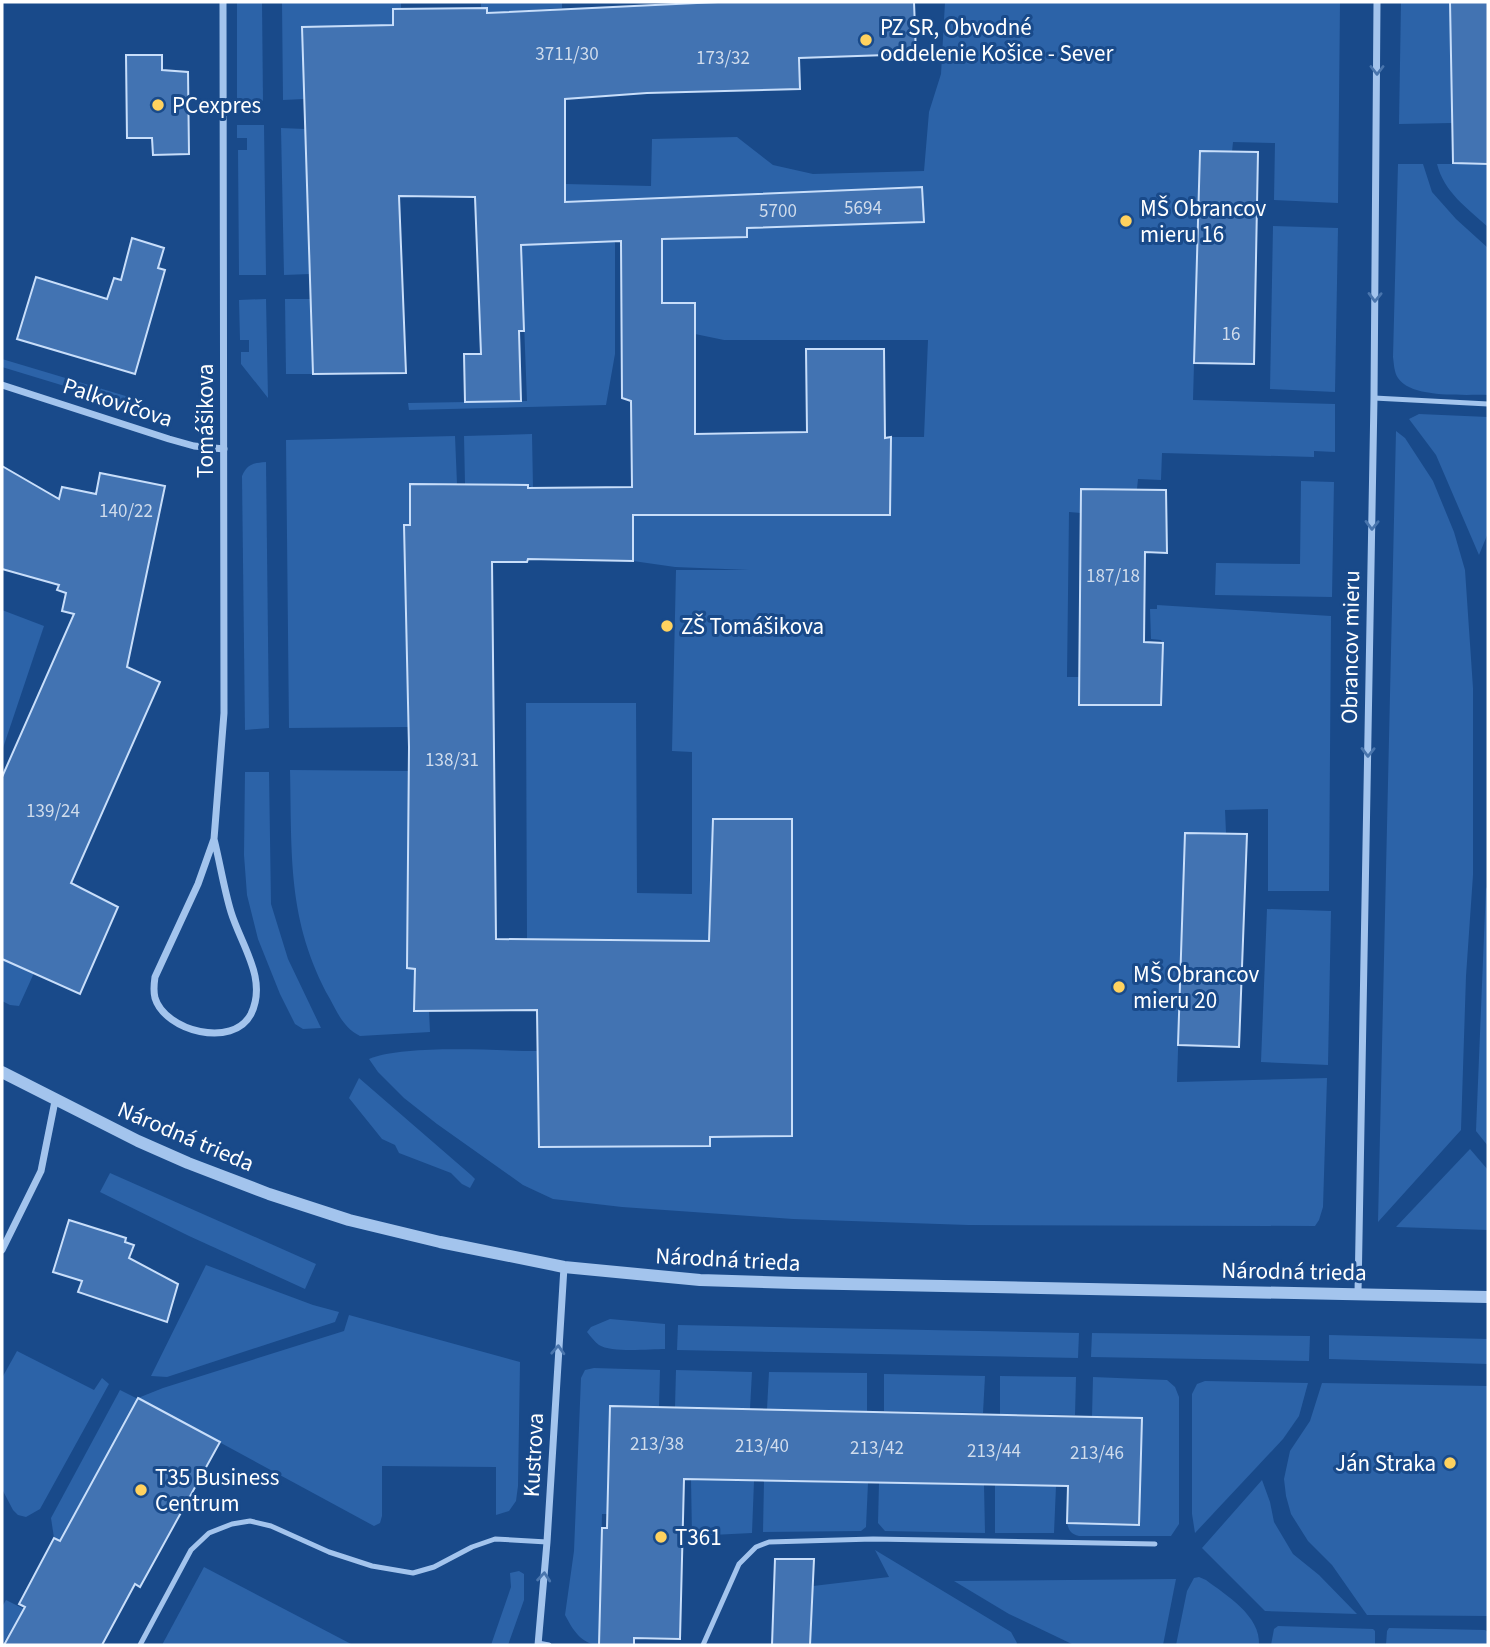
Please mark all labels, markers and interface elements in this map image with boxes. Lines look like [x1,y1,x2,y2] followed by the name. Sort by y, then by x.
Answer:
[880,11,1114,70] place label: PZ SR, Obvodné oddelenie Košice - Sever
[858,32,874,48] marker: PZ SR, Obvodné oddelenie Košice - Sever
[535,41,599,68] house number: 3711/30
[696,45,750,72] house number: 173/32
[1369,65,1385,76] one-way arrow
[172,89,261,122] place label: PCexpres
[150,97,166,113] marker: PCexpres
[1140,192,1267,251] place label: MŠ Obrancov mieru 16
[844,195,882,222] house number: 5694
[759,198,797,225] house number: 5700
[1118,213,1134,229] marker: MŠ Obrancov mieru 16
[1367,293,1383,303] one-way arrow
[1222,321,1240,348] house number: 16
[189,364,222,478] street label: Tomášikova
[59,369,177,436] street label: Palkovičova
[99,498,153,525] house number: 140/22
[1364,520,1379,531] one-way arrow
[1086,563,1140,590] house number: 187/18
[1333,570,1368,724] street label: Obrancov mieru
[681,610,824,643] place label: ZŠ Tomášikova
[659,618,675,634] marker: ZŠ Tomášikova
[425,747,479,774] house number: 138/31
[1360,747,1375,758] one-way arrow
[26,798,80,825] house number: 139/24
[1133,958,1260,1017] place label: MŠ Obrancov mieru 20
[1111,979,1127,995] marker: MŠ Obrancov mieru 20
[112,1093,259,1180] street label: Národná trieda
[655,1239,801,1280] street label: Národná trieda
[1221,1254,1367,1289] street label: Národná trieda
[550,1345,565,1356] one-way arrow
[515,1412,552,1498] street label: Kustrova
[630,1431,684,1458] house number: 213/38
[735,1433,789,1460] house number: 213/40
[850,1435,904,1462] house number: 213/42
[967,1438,1021,1465] house number: 213/44
[1070,1440,1124,1467] house number: 213/46
[1335,1447,1436,1480] place label: Ján Straka
[1442,1455,1458,1471] marker: Ján Straka
[155,1461,279,1520] place label: T35 Business Centrum
[133,1482,149,1498] marker: T35 Business Centrum
[675,1521,722,1554] place label: T361
[653,1529,669,1545] marker: T361
[536,1572,551,1583] one-way arrow

